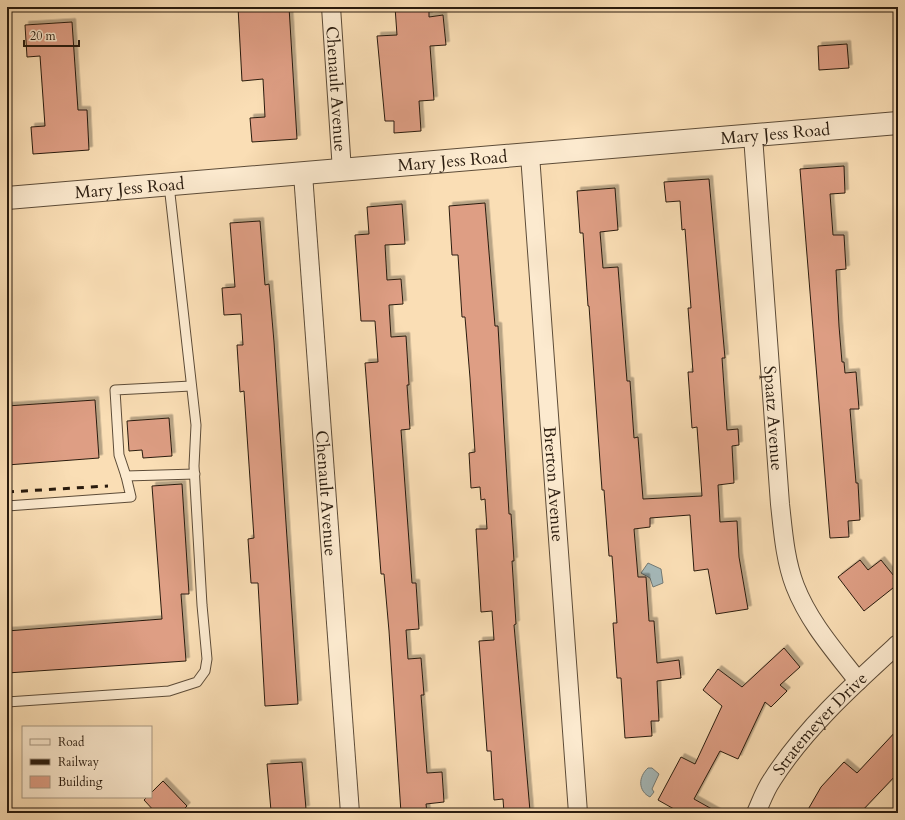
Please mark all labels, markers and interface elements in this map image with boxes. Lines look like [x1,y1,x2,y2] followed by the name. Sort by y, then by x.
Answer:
[24,22,79,48] scale bar
[321,25,352,152] street label: Chenault Avenue
[30,28,57,44] text: 20 m
[720,117,831,149] street label: Mary Jess Road
[397,144,508,177] street label: Mary Jess Road
[74,172,185,204] street label: Mary Jess Road
[758,365,789,471] street label: Spaatz Avenue
[538,426,570,543] street label: Brerton Avenue
[310,429,343,557] street label: Chenault Avenue
[767,667,872,779] street label: Stratemeyer Drive
[22,726,152,798] legend
[58,734,85,750] text: Road
[58,754,100,770] text: Railway
[58,774,103,790] text: Building

